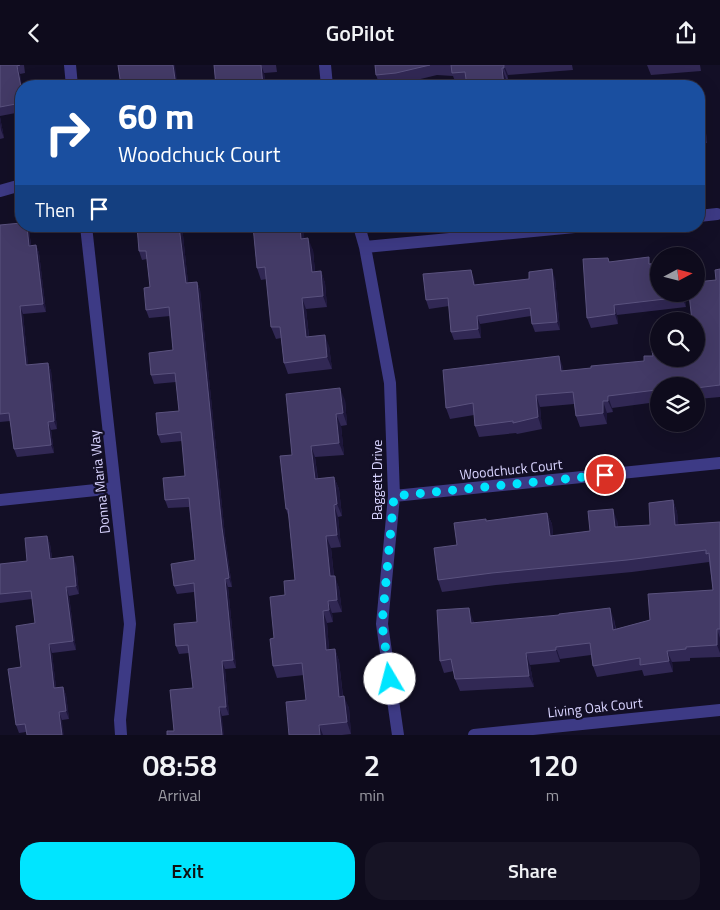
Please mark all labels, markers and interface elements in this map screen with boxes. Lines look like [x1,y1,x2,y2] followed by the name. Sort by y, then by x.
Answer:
[326,16,394,50] text: GoPilot
[20,19,48,47] icon: back
[672,19,700,47] icon: share
[118,89,194,143] text: 60 m
[35,100,100,165] icon: right
[118,137,280,171] text: Woodchuck Court
[35,195,75,224] text: Then
[85,195,113,223] icon: arrive
[650,247,705,303] north arrow
[650,247,705,432] map controls
[650,312,705,367] button: search
[650,377,705,432] button: layers
[83,429,115,535] street label: Donna Maria Way
[366,440,387,520] street label: Baggett Drive
[459,453,564,485] street label: Woodchuck Court
[584,454,626,496] pin
[591,461,619,489] icon: arrive
[363,652,415,704] position arrow
[546,692,644,722] street label: Living Oak Court
[142,742,217,788] text: 08:58
[364,742,380,788] text: 2
[527,742,578,788] text: 120
[158,783,201,807] text: Arrival
[359,783,385,807] text: min
[546,783,559,807] text: m
[20,842,355,900] button: Exit
[365,842,700,900] button: Share

